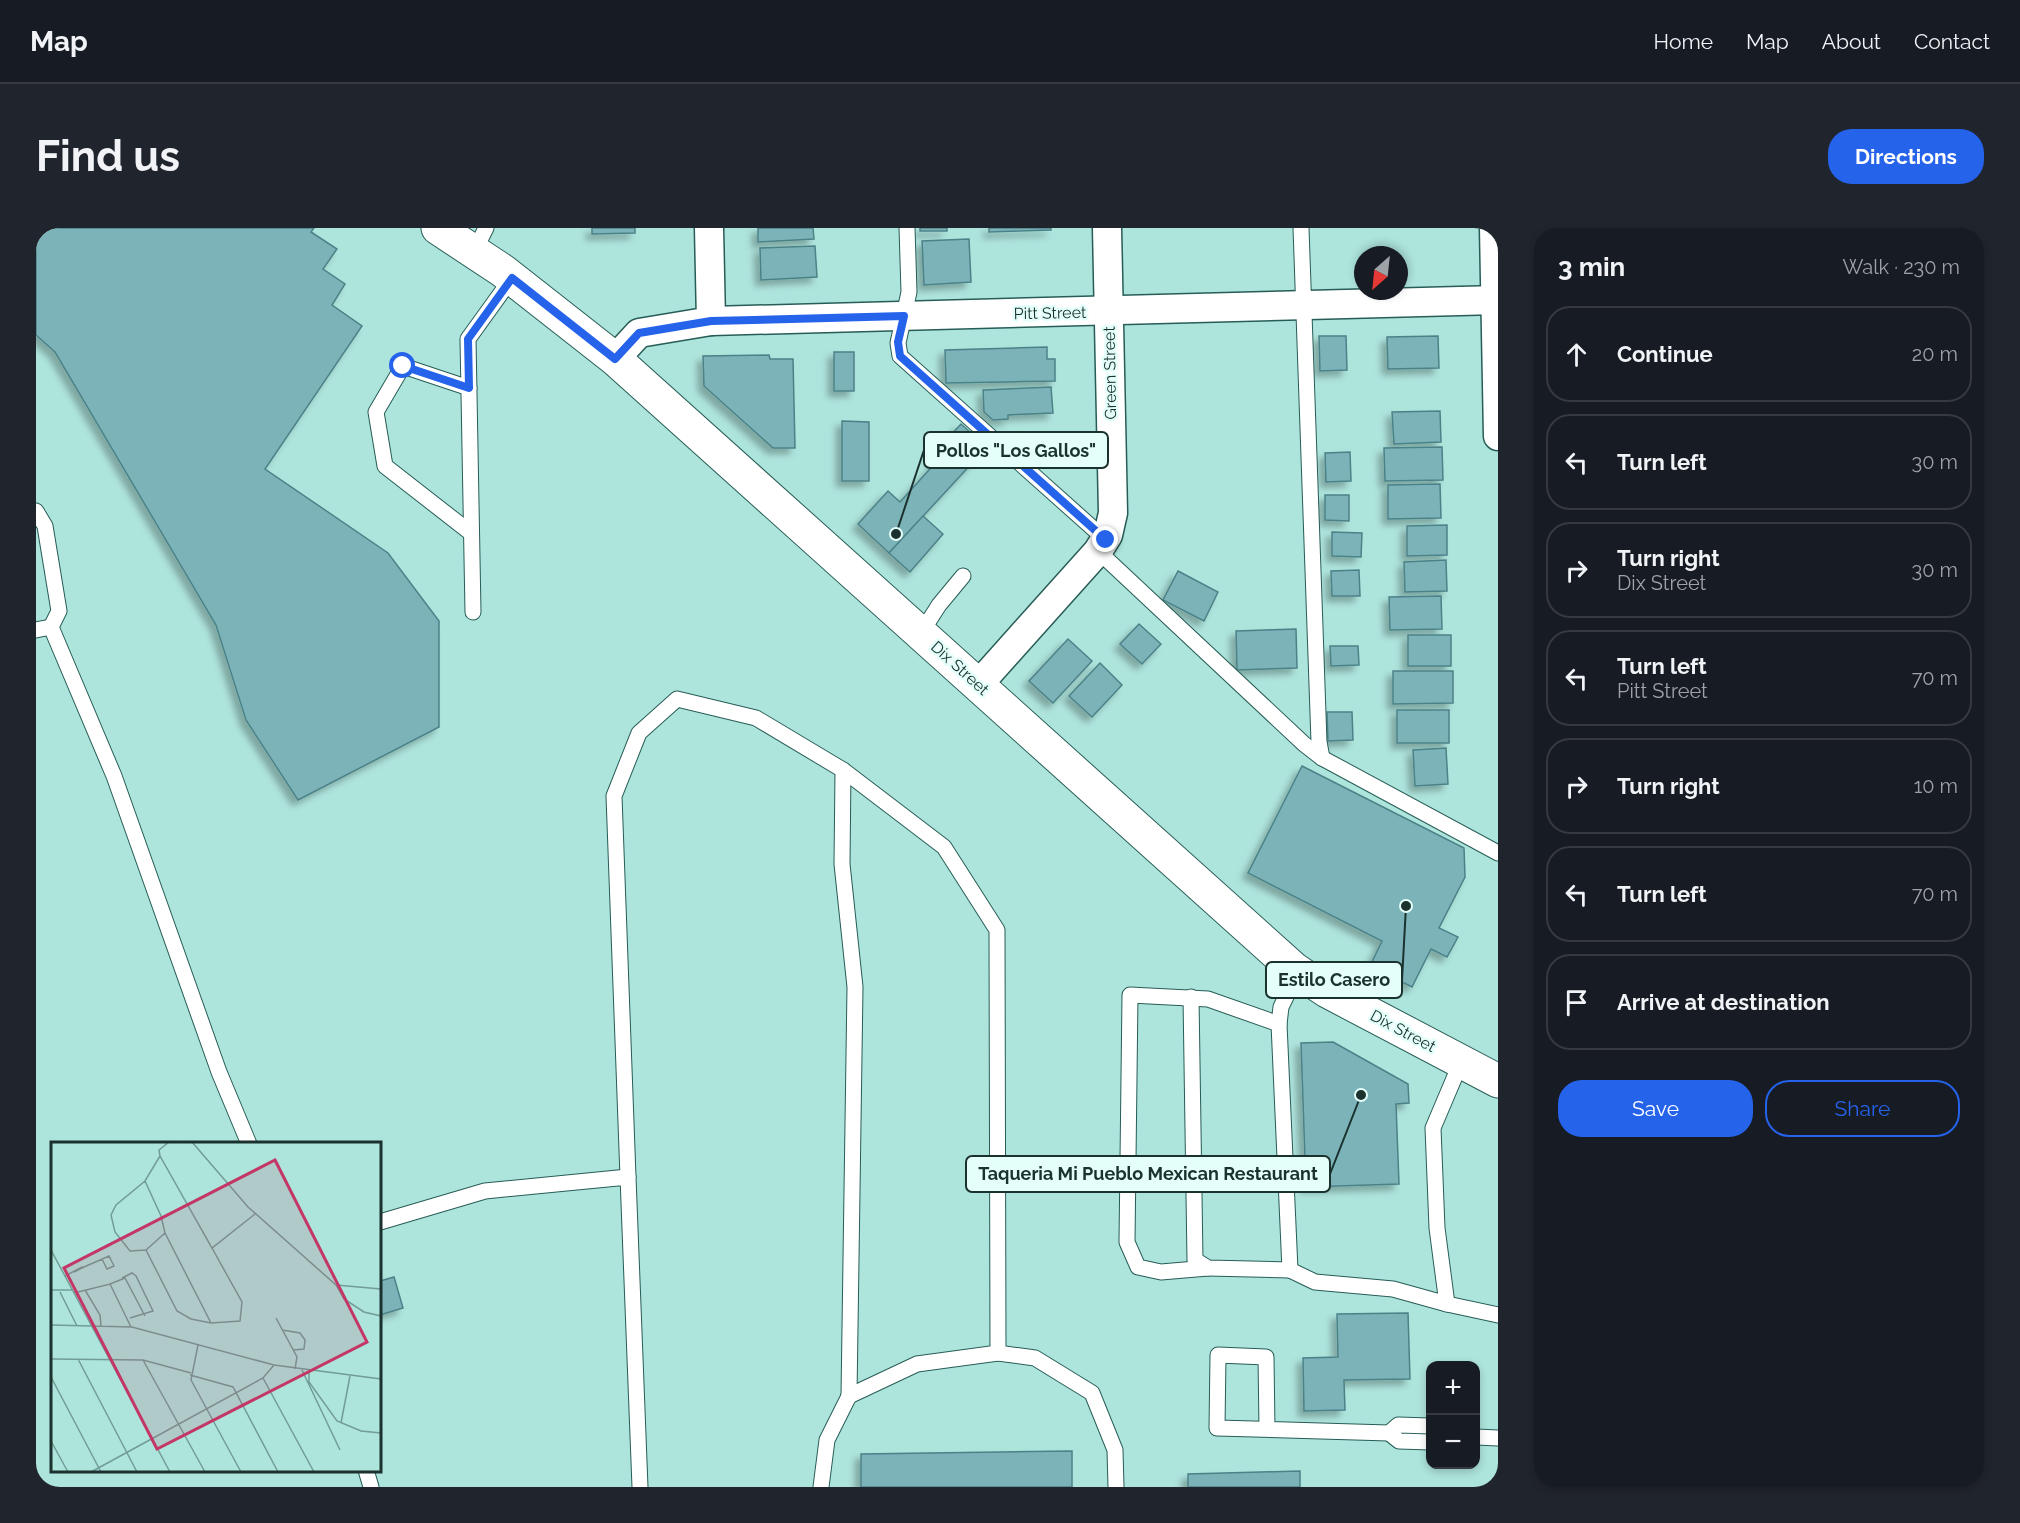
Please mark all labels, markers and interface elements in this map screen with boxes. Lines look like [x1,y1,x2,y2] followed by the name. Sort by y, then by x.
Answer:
[30,25,88,58] text: Map
[1654,29,1713,54] text: Home
[1746,29,1789,54] text: Map
[1822,29,1881,54] text: About
[1914,29,1990,54] text: Contact
[1828,129,1984,184] button: Directions
[36,132,180,181] text: Find us
[1354,246,1408,300] north arrow
[1558,252,1625,282] text: 3 min
[1842,255,1960,279] text: Walk · 230 m
[1014,303,1087,323] street label: Pitt Street
[1100,326,1120,420] street label: Green Street
[1560,338,1593,371] icon: ahead
[1617,341,1713,367] text: Continue
[1912,342,1958,366] text: 20 m
[389,352,415,378] route start
[924,432,1108,468] callout: Pollos "Los Gallos"
[936,440,1096,461] text: Pollos "Los Gallos"
[1560,446,1593,479] icon: left
[1617,449,1707,475] text: Turn left
[1912,450,1958,474] text: 30 m
[1092,526,1118,552] route end
[1617,545,1720,571] text: Turn right
[1560,554,1593,587] icon: right
[1912,558,1958,582] text: 30 m
[1617,571,1706,595] text: Dix Street
[927,637,993,699] street label: Dix Street
[1617,653,1707,679] text: Turn left
[1560,662,1593,695] icon: left
[1912,666,1958,690] text: 70 m
[1617,679,1708,703] text: Pitt Street
[1560,770,1593,803] icon: right
[1617,773,1720,799] text: Turn right
[1914,774,1958,798] text: 10 m
[1560,878,1593,911] icon: left
[1617,881,1707,907] text: Turn left
[1912,882,1958,906] text: 70 m
[1266,962,1402,998] callout: Estilo Casero
[1278,969,1390,990] text: Estilo Casero
[1560,986,1593,1019] icon: arrive
[1617,989,1830,1015] text: Arrive at destination
[1367,1006,1440,1056] street label: Dix Street
[1558,1080,1753,1137] button: Save
[1765,1080,1960,1137] button: Share
[51,1142,381,1472] inset map
[966,1156,1330,1192] callout: Taqueria Mi Pueblo Mexican Restaurant
[978,1163,1318,1184] text: Taqueria Mi Pueblo Mexican Restaurant
[1426,1361,1480,1469] map controls
[1426,1361,1480,1415] button: +
[1426,1415,1480,1469] button: −

